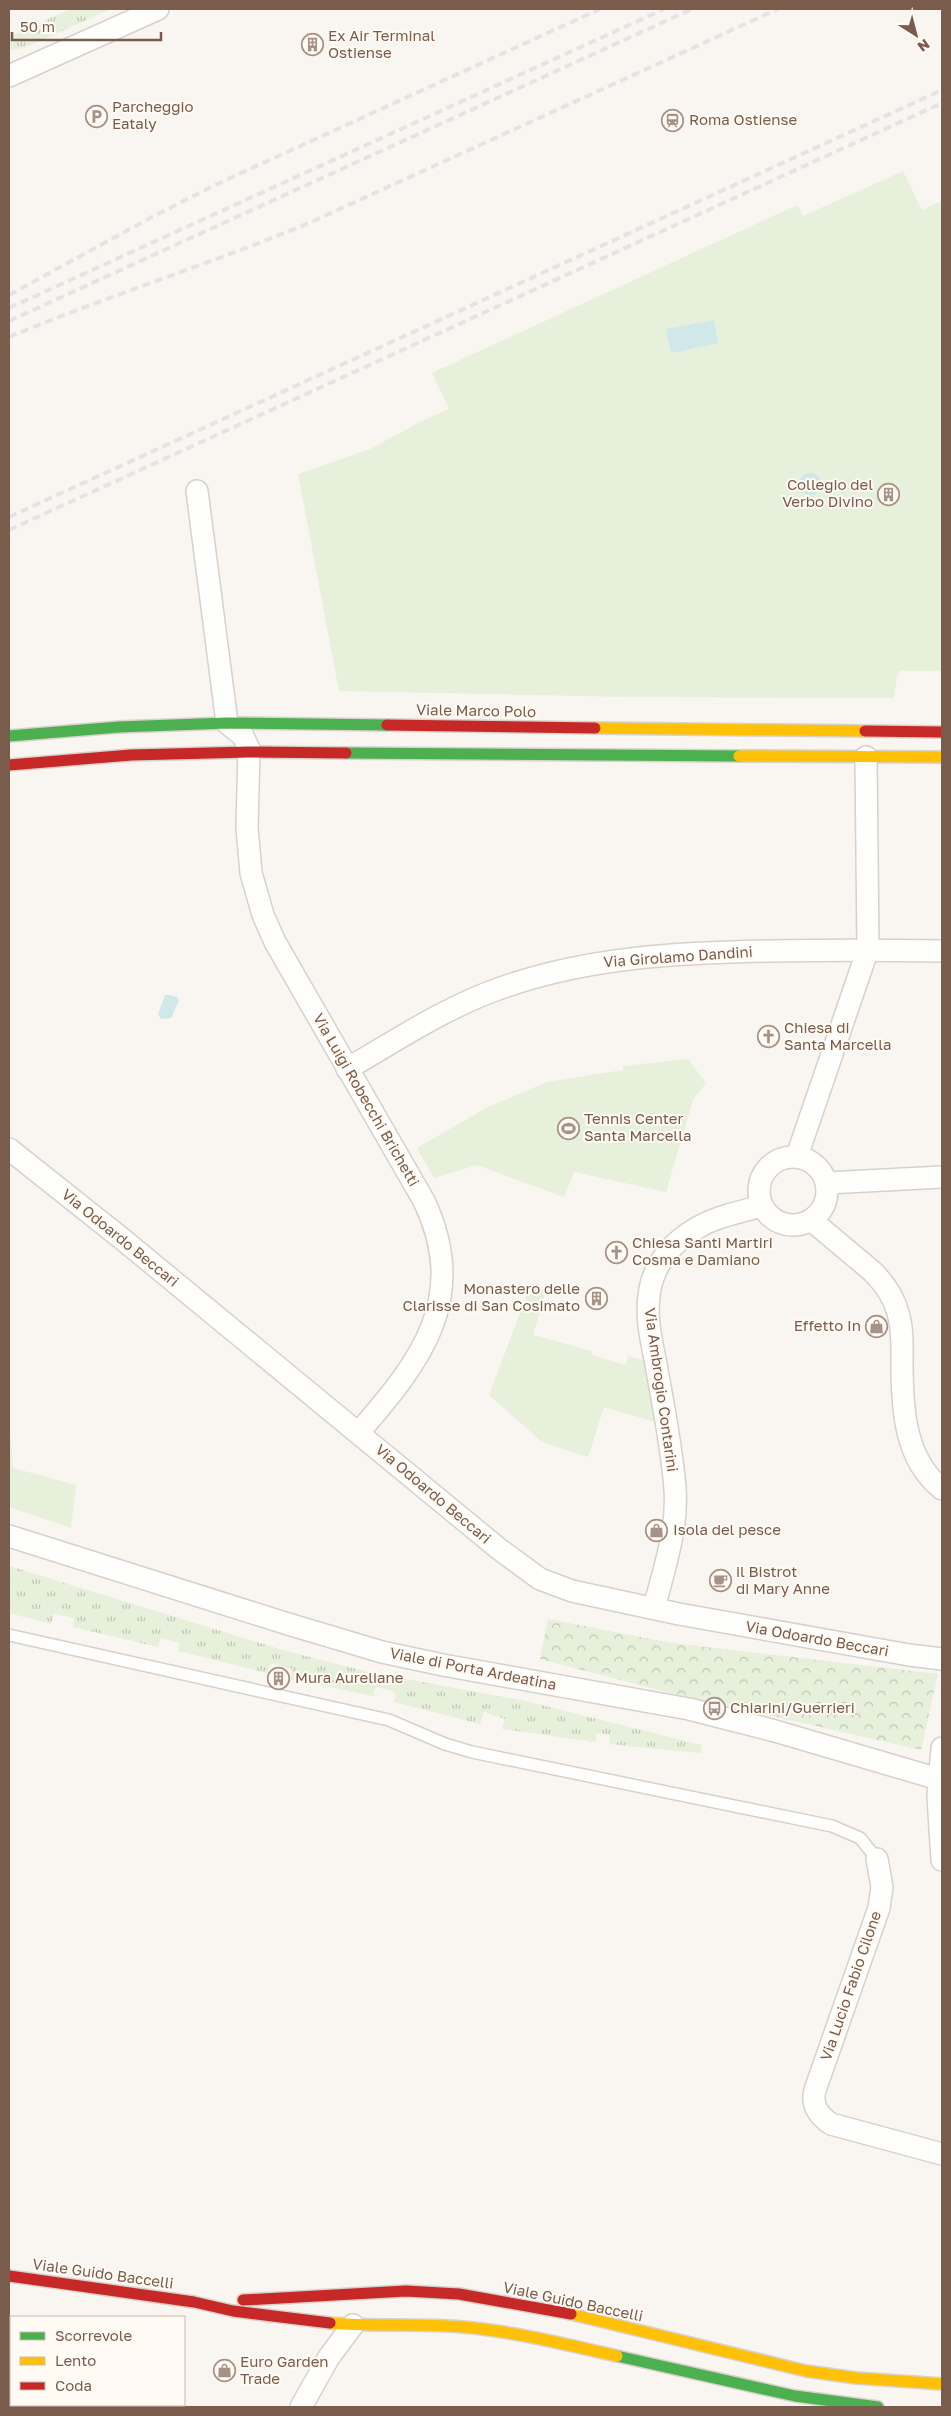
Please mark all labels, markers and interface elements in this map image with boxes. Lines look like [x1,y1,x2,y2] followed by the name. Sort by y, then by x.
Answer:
[12,10,161,42] scale bar
[891,10,941,60] north arrow
[20,17,55,35] text: 50 m
[328,26,435,61] place label: Ex Air Terminal Ostiense
[300,33,324,57] building icon: Ex Air Terminal Ostiense
[915,36,933,56] text: N
[112,97,193,132] place label: Parcheggio Eataly
[84,104,108,128] parking icon: Parcheggio Eataly
[661,108,685,132] station icon: Roma Ostiense
[689,110,797,128] place label: Roma Ostiense
[782,475,873,510] place label: Collegio del Verbo Divino
[877,482,901,506] building icon: Collegio del Verbo Divino
[416,700,536,720] street label: Viale Marco Polo
[603,942,753,970] street label: Via Girolamo Dandini
[310,1010,424,1189] street label: Via Luigi Robecchi Brichetti
[784,1018,891,1053] place label: Chiesa di Santa Marcella
[756,1025,780,1049] church icon: Chiesa di Santa Marcella
[584,1109,691,1144] place label: Tennis Center Santa Marcella
[556,1116,580,1140] sports icon: Tennis Center Santa Marcella
[59,1185,183,1290] street label: Via Odoardo Beccari
[632,1233,773,1268] place label: Chiesa Santi Martiri Cosma e Damiano
[604,1240,628,1264] church icon: Chiesa Santi Martiri Cosma e Damiano
[402,1279,580,1314] place label: Monastero delle Clarisse di San Cosimato
[584,1286,608,1310] building icon: Monastero delle Clarisse di San Cosimato
[642,1307,682,1473] street label: Via Ambrogio Contarini
[865,1314,889,1338] shop icon: Effetto In
[794,1316,861,1334] place label: Effetto In
[372,1440,495,1547] street label: Via Odoardo Beccari
[645,1518,669,1542] shop icon: Isola del pesce
[673,1520,781,1538] place label: Isola del pesce
[736,1562,830,1597] place label: il Bistrot di Mary Anne
[708,1569,732,1593] cafe icon: il Bistrot di Mary Anne
[744,1617,890,1659] street label: Via Odoardo Beccari
[388,1643,558,1693] street label: Viale di Porta Ardeatina
[267,1666,291,1690] building icon: Mura Aureliane
[295,1668,404,1686] place label: Mura Aureliane
[702,1696,726,1720] bus stop icon: Chiarini/Guerrieri
[730,1698,855,1716] place label: Chiarini/Guerrieri
[816,1908,884,2063] street label: Via Lucio Fabio Cilone
[31,2254,175,2292] street label: Viale Guido Baccelli
[502,2277,645,2325] street label: Viale Guido Baccelli
[10,2316,185,2406] legend
[55,2326,132,2344] text: Scorrevole
[55,2351,96,2369] text: Lento
[240,2352,329,2387] place label: Euro Garden Trade
[212,2359,236,2383] shop icon: Euro Garden Trade
[55,2376,92,2394] text: Coda

